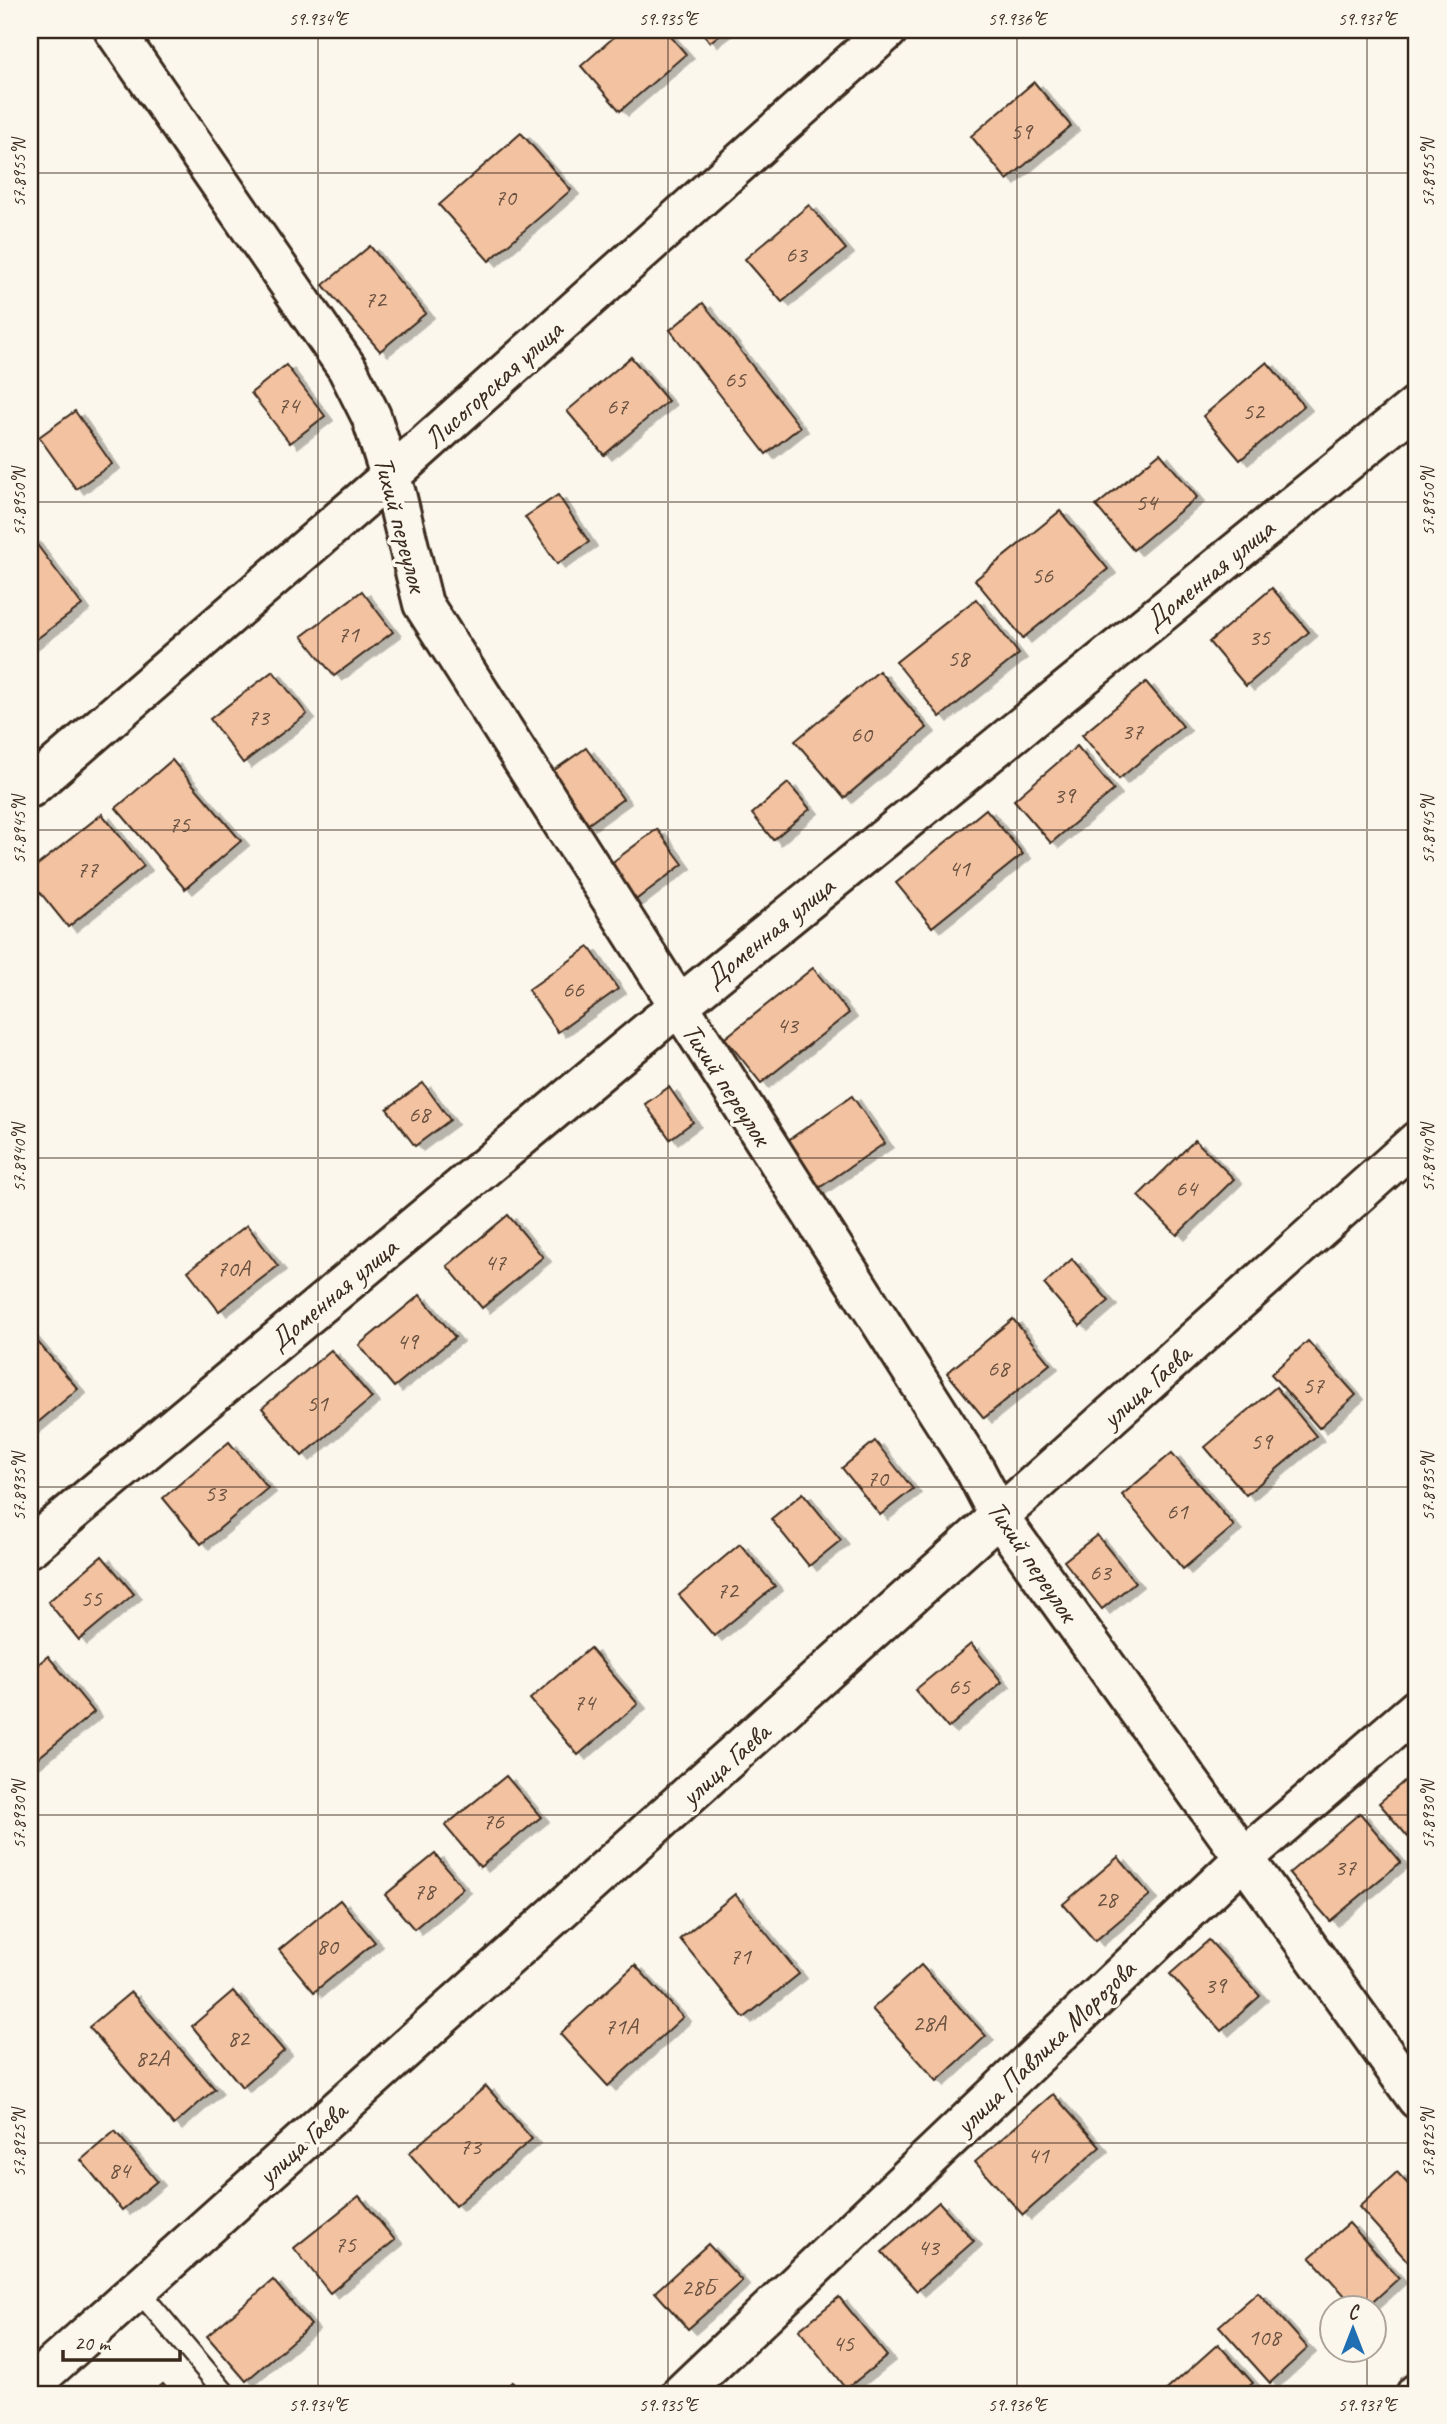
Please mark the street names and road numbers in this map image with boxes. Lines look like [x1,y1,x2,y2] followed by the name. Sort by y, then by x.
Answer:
[416,311,571,456] street label: Лисогорская улица
[366,452,437,598] street label: Тихий переулок
[1137,510,1283,637] street label: Доменная улица
[697,868,843,995] street label: Доменная улица
[675,1016,781,1154] street label: Тихий переулок
[261,1229,406,1358] street label: Доменная улица
[1092,1335,1200,1437] street label: улица Гаева
[980,1494,1088,1630] street label: Тихий переулок
[671,1713,779,1815] street label: улица Гаева
[946,1951,1145,2144] street label: улица Павлика Морозова
[248,2092,356,2194] street label: улица Гаева

